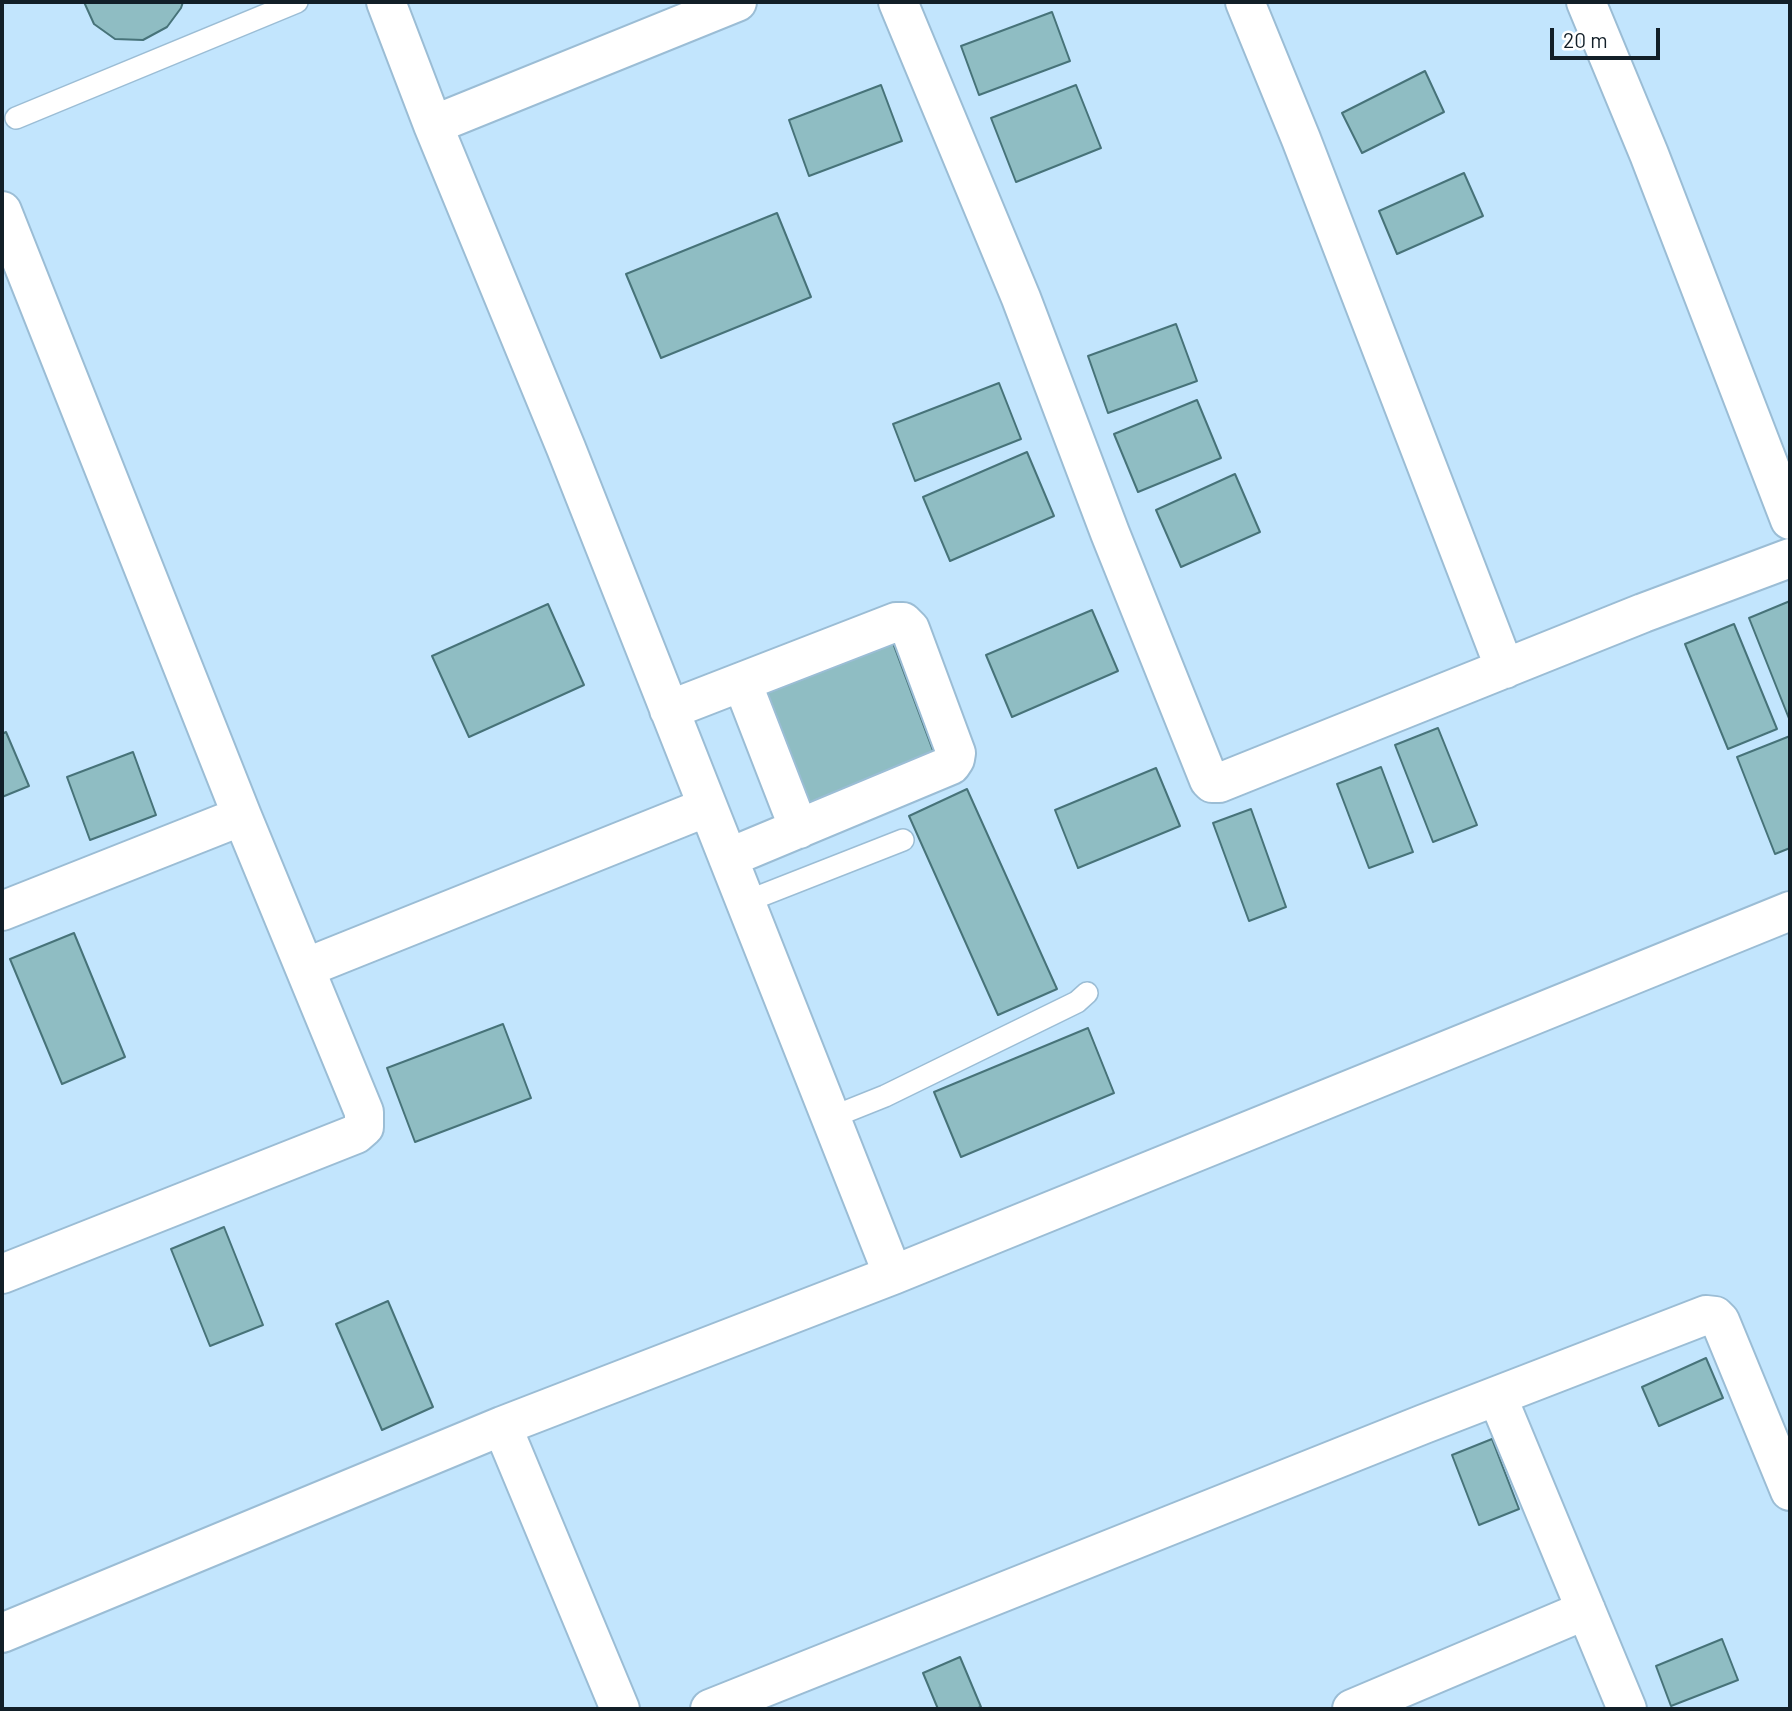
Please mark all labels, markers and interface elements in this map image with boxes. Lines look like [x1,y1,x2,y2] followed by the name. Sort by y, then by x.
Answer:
[1554,14,1664,58] scale bar
[1563,27,1608,52] text: 20 m

